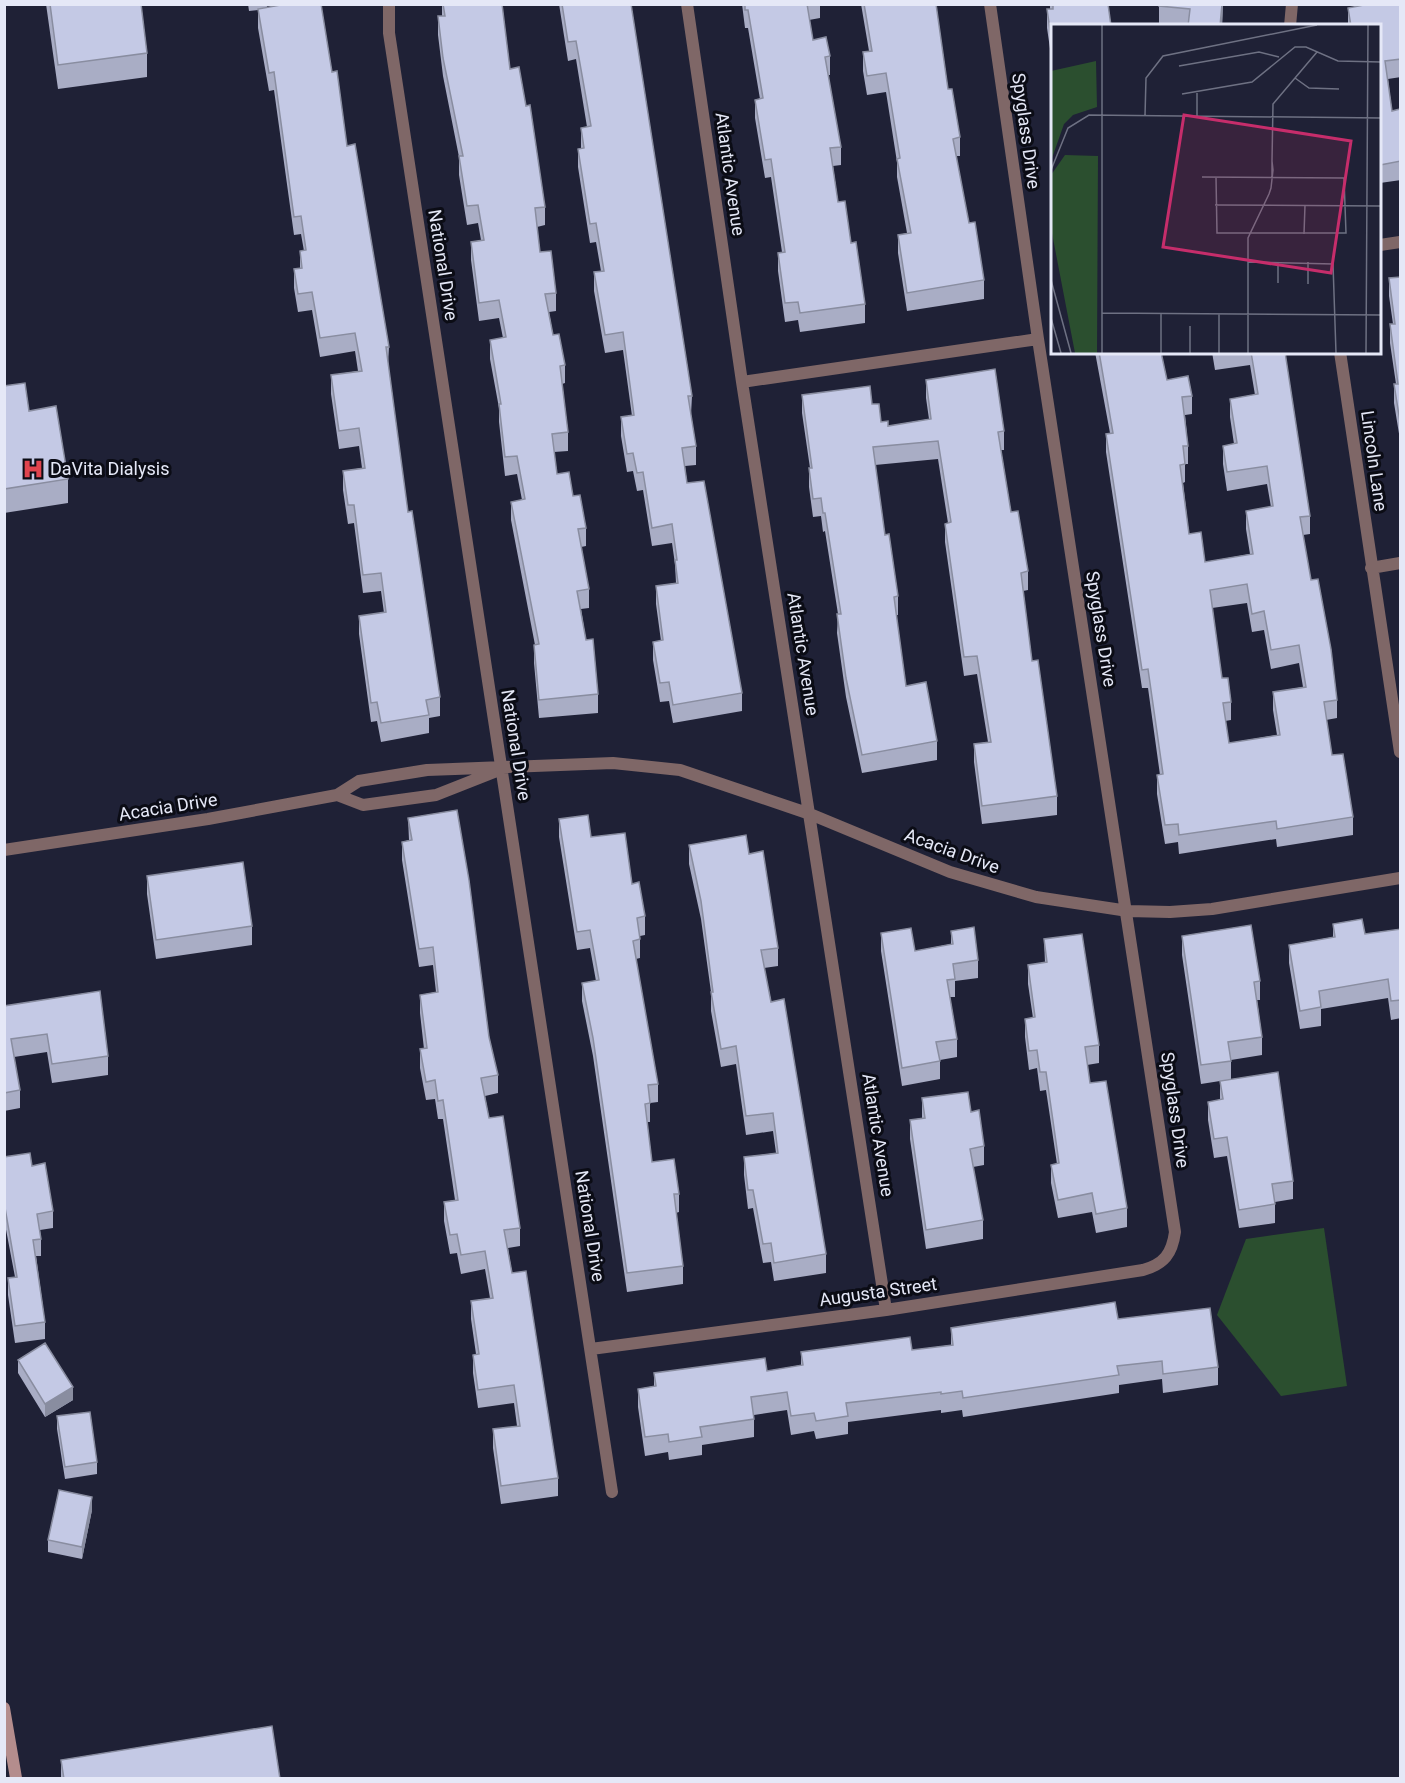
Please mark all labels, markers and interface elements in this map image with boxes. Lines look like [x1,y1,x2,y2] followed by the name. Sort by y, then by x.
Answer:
[1051,24,1381,354] inset map
[1008,72,1045,190] street label: Spyglass Drive
[711,111,750,237] street label: Atlantic Avenue
[424,208,463,322] street label: National Drive
[1357,409,1392,513] street label: Lincoln Lane
[21,457,45,481] hospital icon: DaVita Dialysis
[50,458,169,479] place label: DaVita Dialysis
[1082,570,1121,688] street label: Spyglass Drive
[783,591,824,717] street label: Atlantic Avenue
[497,688,536,802] street label: National Drive
[117,788,219,825] street label: Acacia Drive
[902,824,1002,877] street label: Acacia Drive
[1157,1051,1194,1169] street label: Spyglass Drive
[858,1072,899,1198] street label: Atlantic Avenue
[571,1169,610,1283] street label: National Drive
[818,1273,938,1310] street label: Augusta Street

